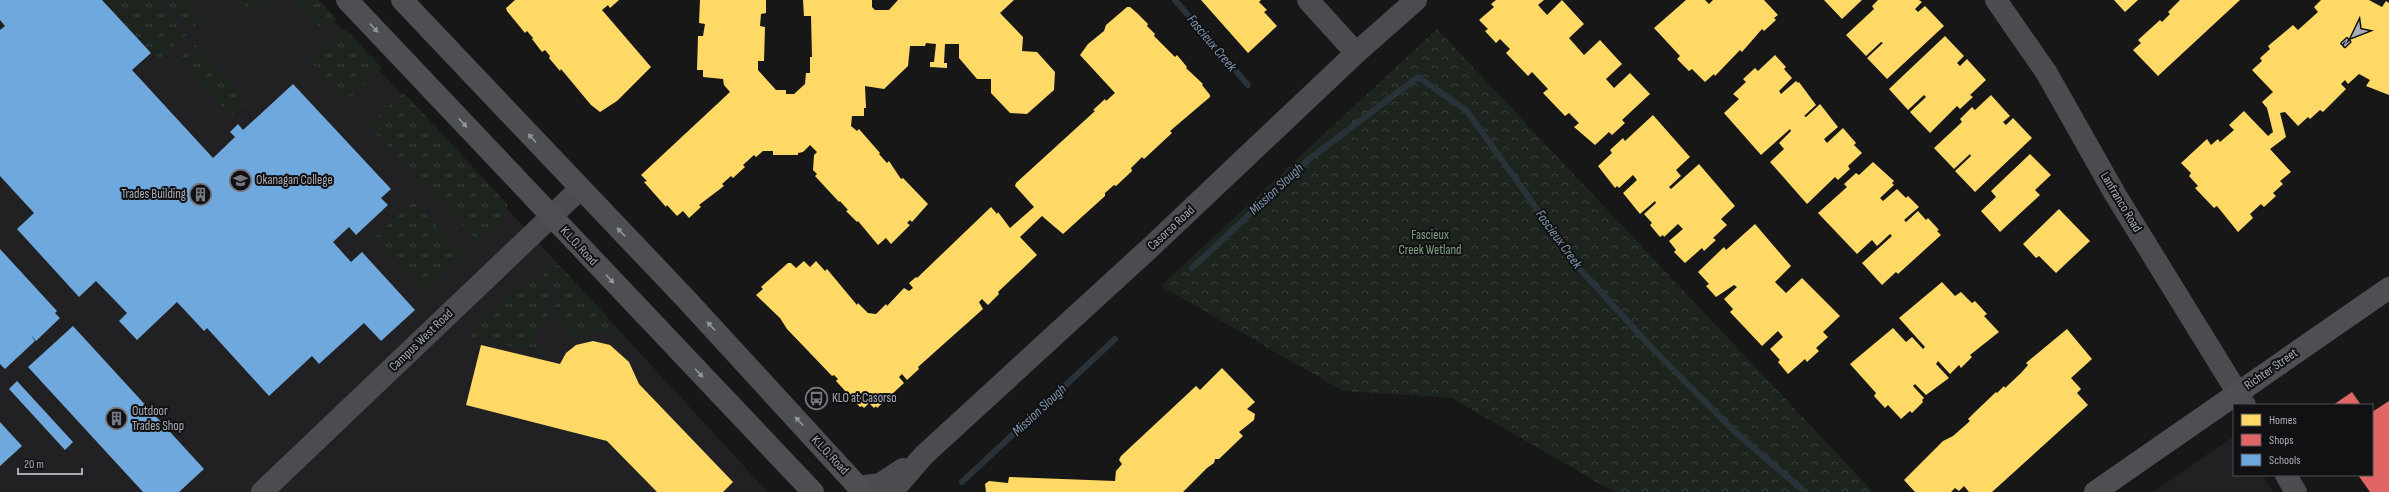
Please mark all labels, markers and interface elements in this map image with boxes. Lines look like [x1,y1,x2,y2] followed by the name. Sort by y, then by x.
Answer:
[1183,11,1241,75] water label: Fascieux Creek
[2333,16,2373,56] north arrow
[369,23,379,33] one-way arrow
[2339,36,2353,49] text: N
[458,118,468,128] one-way arrow
[527,132,536,143] one-way arrow
[1245,159,1307,218] water label: Mission Slough
[228,167,254,193] school or university icon: Okanagan College
[2097,169,2145,235] street label: Lanfranco Road
[256,172,333,188] place label: Okanagan College
[188,181,214,207] building icon: Trades Building
[121,186,186,202] place label: Trades Building
[1144,202,1198,254] street label: Casorso Road
[1532,206,1586,272] water label: Fascieux Creek
[557,223,601,269] street label: K.L.O. Road
[616,227,626,237] one-way arrow
[1398,227,1462,258] park label: Fascieux Creek Wetland
[605,274,614,283] one-way arrow
[386,305,456,375] street label: Campus West Road
[706,321,715,331] one-way arrow
[2241,345,2301,393] street label: Richter Street
[695,368,704,378] one-way arrow
[1008,380,1070,439] water label: Mission Slough
[803,385,829,411] bus stop icon: KLO at Casorso
[832,390,897,406] place label: KLO at Casorso
[132,403,184,434] place label: Outdoor Trades Shop
[2233,404,2373,476] legend
[103,405,129,431] building icon: Outdoor Trades Shop
[2269,413,2297,428] text: Homes
[795,417,804,426] one-way arrow
[808,432,852,478] street label: K.L.O. Road
[2269,433,2294,448] text: Shops
[18,450,82,476] scale bar
[2269,453,2301,468] text: Schools
[24,457,44,472] text: 20 m

